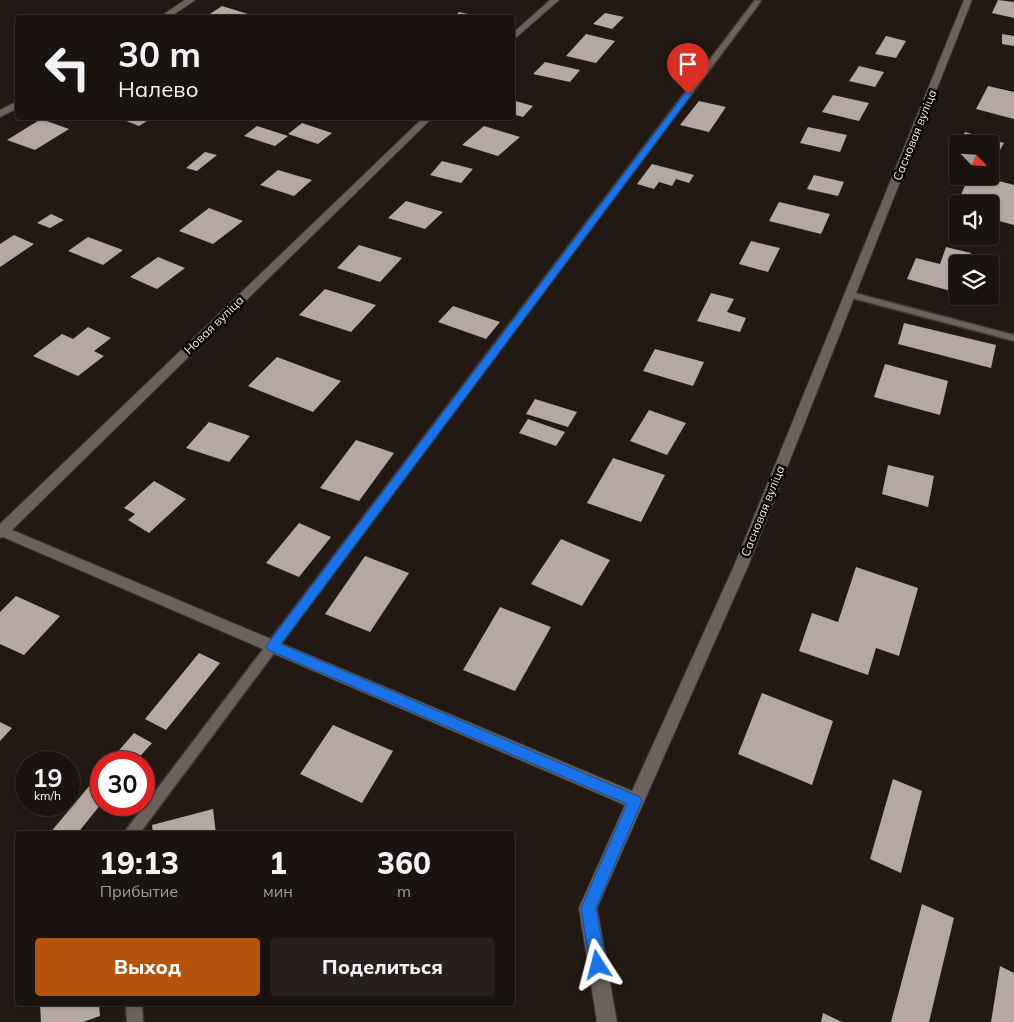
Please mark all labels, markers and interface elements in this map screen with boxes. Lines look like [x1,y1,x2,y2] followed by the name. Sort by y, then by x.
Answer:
[118,32,201,76] text: 30 m
[35,35,100,100] icon: left
[667,43,709,94] pin
[674,50,702,78] icon: arrive
[118,75,198,103] text: Налево
[889,87,940,183] street label: Сасновая вуліца
[949,135,999,185] north arrow
[949,135,999,305] map controls
[949,195,999,245] button: sound
[949,255,999,305] button: layers
[181,292,247,357] street label: Новая вуліца
[737,463,788,559] street label: Сасновая вуліца
[90,751,155,816] speed limit sign: 30
[32,762,63,793] text: 19
[34,788,61,803] text: km/h
[99,844,179,882] text: 19:13
[269,844,287,882] text: 1
[377,844,431,882] text: 360
[100,881,178,901] text: Прибытие
[263,881,293,901] text: мин
[397,881,411,901] text: m
[35,938,260,996] button: Выход
[270,938,495,996] button: Поделиться
[571,938,623,990] position arrow

